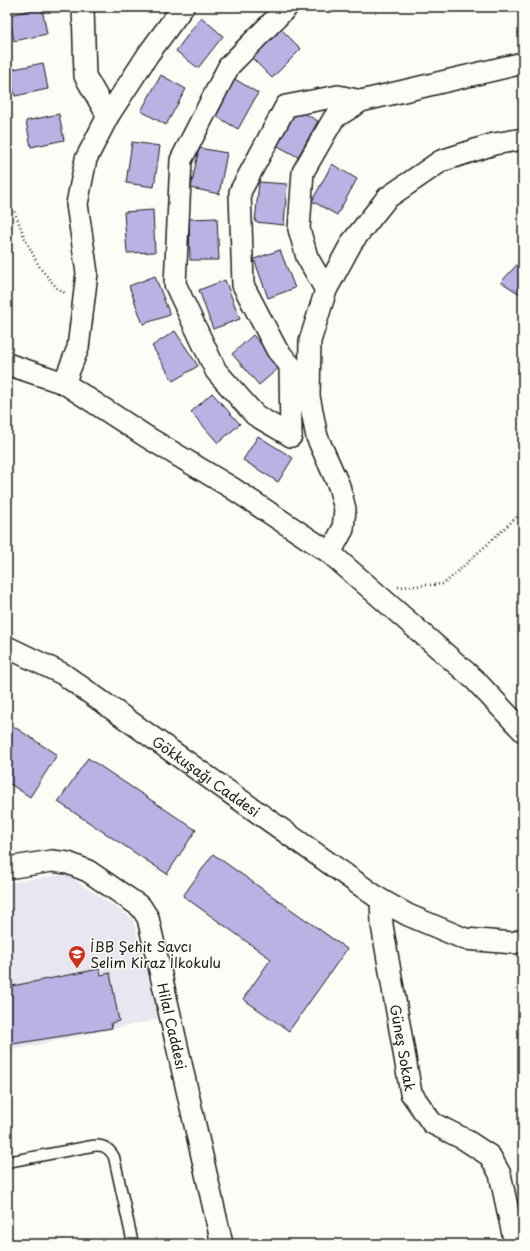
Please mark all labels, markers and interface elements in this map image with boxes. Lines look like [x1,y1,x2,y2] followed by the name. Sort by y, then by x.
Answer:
[148,730,265,822] street label: Gökkuşağı Caddesi
[90,936,221,973] place label: İBB Şehit Savcı Selim Kiraz İlkokulu
[67,944,87,969] school or university icon: İBB Şehit Savcı Selim Kiraz İlkokulu
[153,981,193,1071] street label: Hilal Caddesi
[385,1003,421,1093] street label: Güneş Sokak

